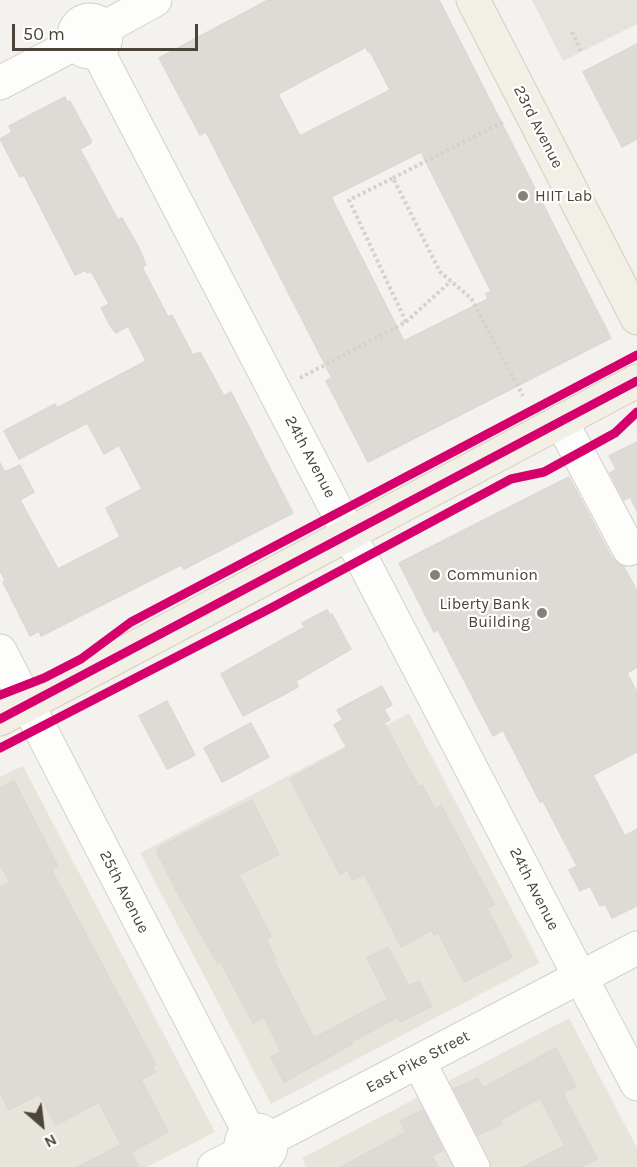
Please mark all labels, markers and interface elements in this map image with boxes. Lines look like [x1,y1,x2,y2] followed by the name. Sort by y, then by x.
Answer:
[15,12,201,50] scale bar
[23,23,65,45] text: 50 m
[509,82,567,172] street label: 23rd Avenue
[535,186,592,206] place label: HIIT Lab
[516,189,530,203] marker: HIIT Lab
[280,413,340,501] street label: 24th Avenue
[447,565,538,585] place label: Communion
[428,568,442,582] marker: Communion
[440,594,530,632] place label: Liberty Bank Building
[535,606,549,620] marker: Liberty Bank Building
[505,844,563,934] street label: 24th Avenue
[95,847,153,937] street label: 25th Avenue
[363,1027,473,1097] street label: East Pike Street
[12,1095,72,1155] north arrow
[41,1130,60,1152] text: N

